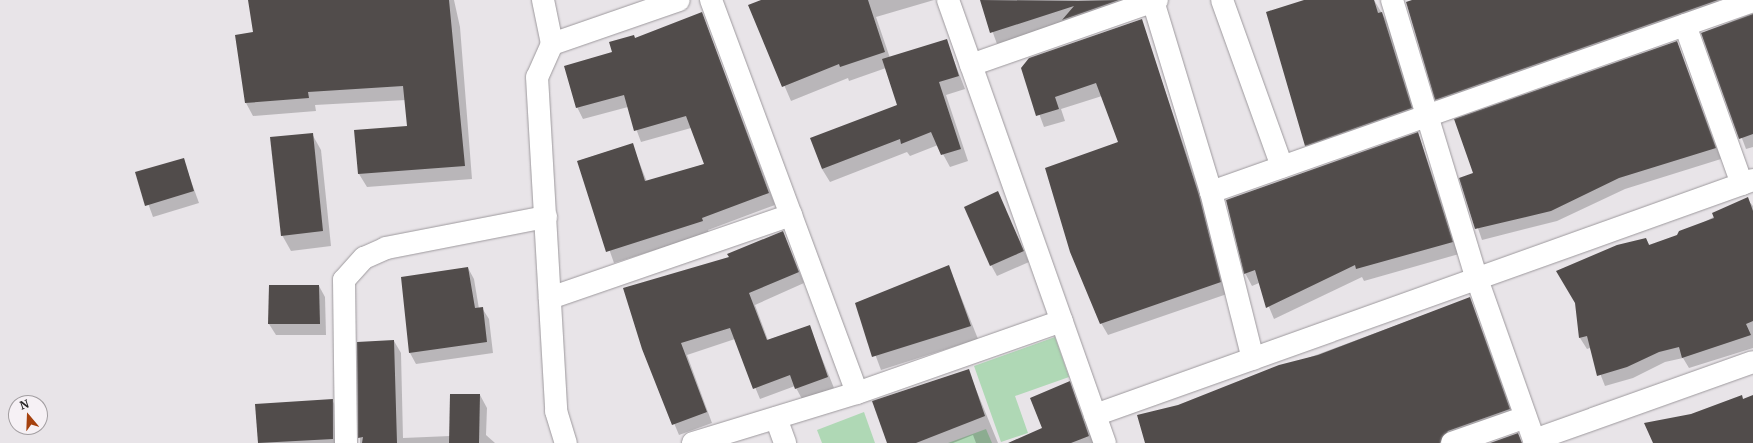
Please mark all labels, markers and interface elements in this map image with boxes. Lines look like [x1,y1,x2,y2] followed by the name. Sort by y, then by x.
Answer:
[8,395,48,435] north arrow
[18,397,31,413] text: N

